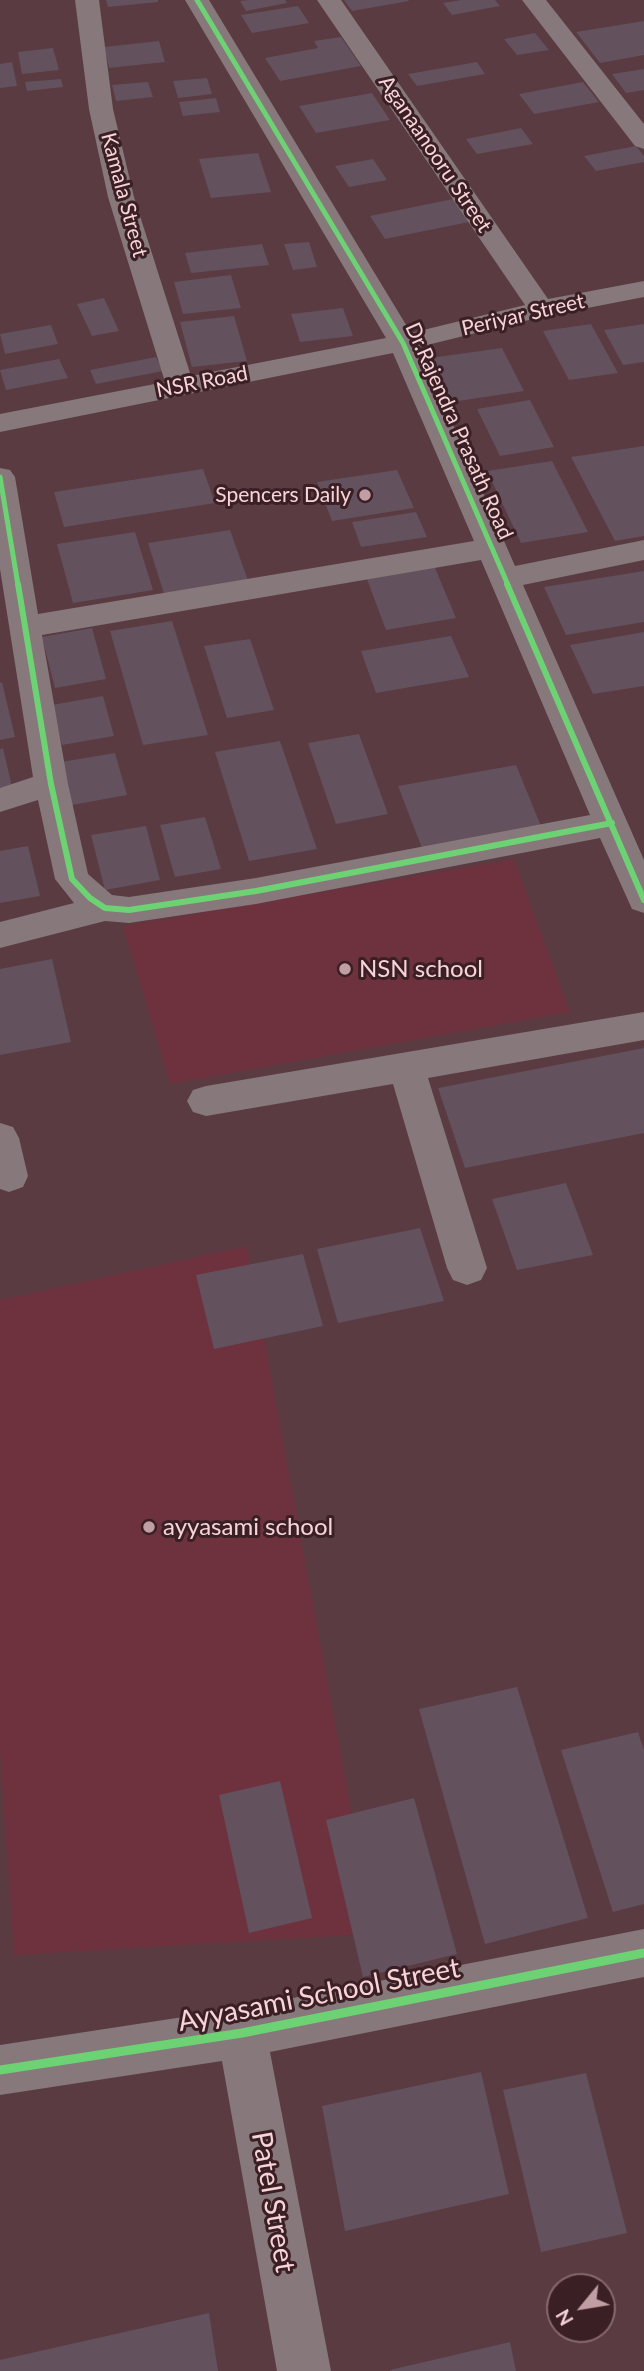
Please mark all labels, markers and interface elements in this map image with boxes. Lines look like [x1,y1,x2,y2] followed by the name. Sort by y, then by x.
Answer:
[373,71,497,237] street label: Aganaanooru Street
[95,130,153,260] street label: Kamala Street
[459,289,587,341] street label: Periyar Street
[400,319,518,543] street label: Dr.Rajendra Prasath Road
[154,361,250,403] street label: NSR Road
[215,482,351,508] place label: Spencers Daily
[357,487,373,503] marker: Spencers Daily
[359,955,483,983] place label: NSN school
[337,961,353,977] marker: NSN school
[163,1513,333,1541] place label: ayyasami school
[141,1519,157,1535] marker: ayyasami school
[175,1951,463,2039] street label: Ayyasami School Street
[244,2129,302,2275] street label: Patel Street
[546,2273,616,2343] north arrow
[550,2306,578,2330] text: N

